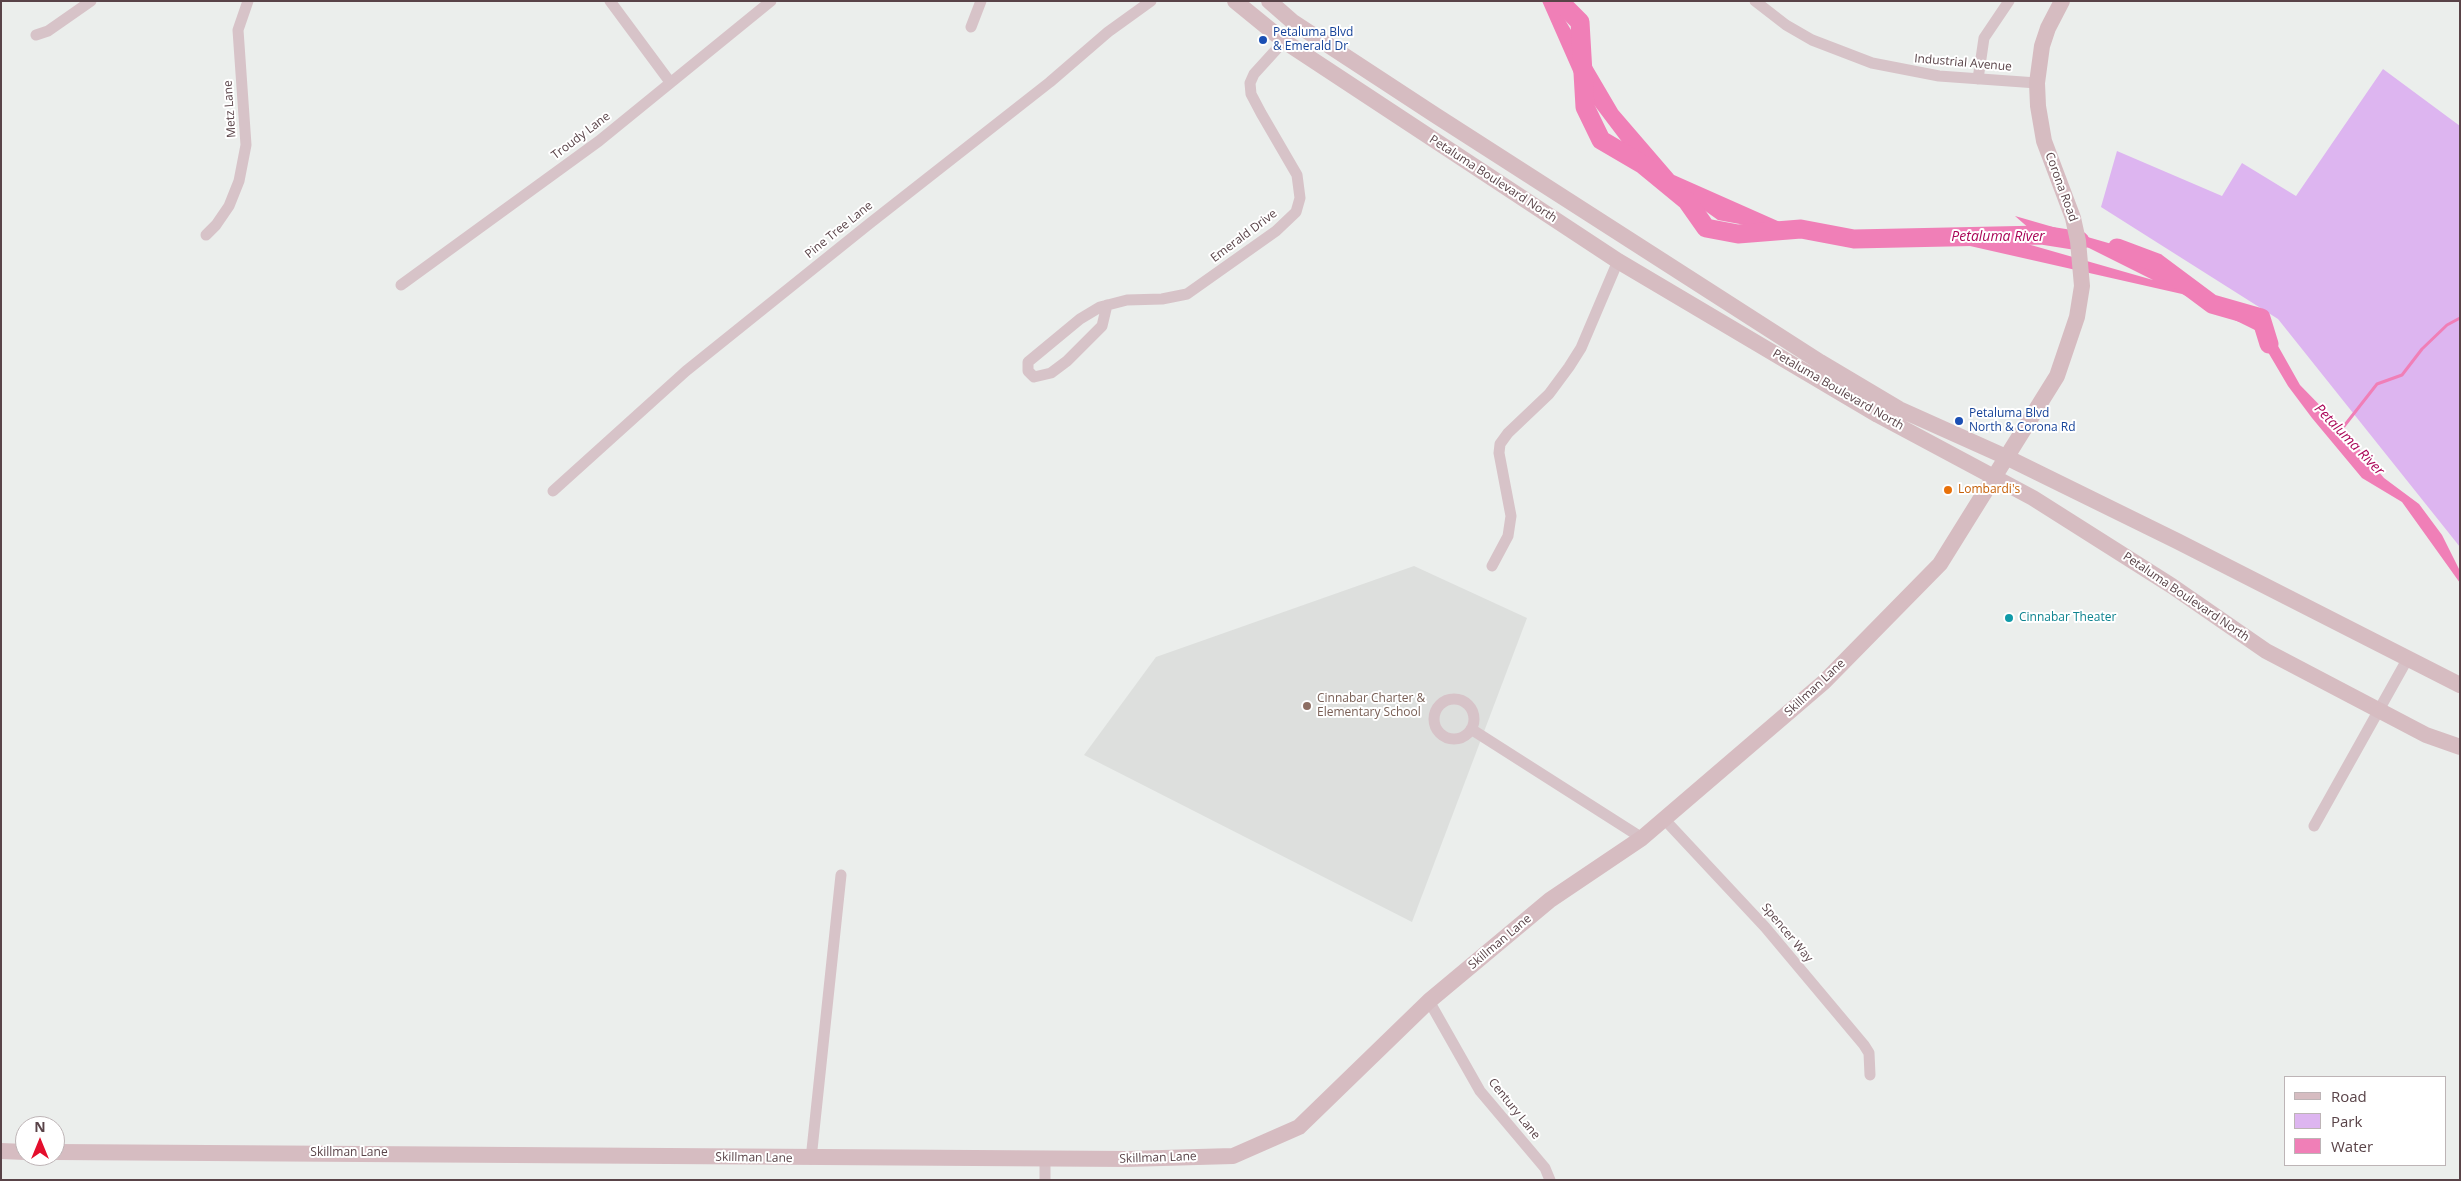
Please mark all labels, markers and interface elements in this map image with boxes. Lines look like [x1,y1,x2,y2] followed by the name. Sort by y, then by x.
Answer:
[1273,26,1353,54] place label: Petaluma Blvd & Emerald Dr
[1257,34,1269,46] marker: Petaluma Blvd & Emerald Dr
[1914,52,2012,74] street label: Industrial Avenue
[221,80,239,138] street label: Metz Lane
[549,109,613,163] street label: Troudy Lane
[1427,132,1559,226] street label: Petaluma Boulevard North
[2042,150,2080,224] street label: Corona Road
[802,198,876,262] street label: Pine Tree Lane
[1208,206,1280,266] street label: Emerald Drive
[1951,229,2045,245] water label: Petaluma River
[1770,346,1906,434] street label: Petaluma Boulevard North
[2311,401,2387,479] water label: Petaluma River
[1969,407,2076,435] place label: Petaluma Blvd North & Corona Rd
[1953,415,1965,427] marker: Petaluma Blvd North & Corona Rd
[1958,483,2020,497] place label: Lombardi's
[1942,484,1954,496] marker: Lombardi's
[2120,549,2252,645] street label: Petaluma Boulevard North
[2019,611,2116,625] place label: Cinnabar Theater
[2003,612,2015,624] marker: Cinnabar Theater
[1782,656,1848,720] street label: Skillman Lane
[1317,692,1425,720] place label: Cinnabar Charter & Elementary School
[1301,700,1313,712] marker: Cinnabar Charter & Elementary School
[1758,901,1816,965] street label: Spencer Way
[1466,912,1534,972] street label: Skillman Lane
[1485,1076,1543,1142] street label: Century Lane
[2284,1076,2446,1166] legend
[2331,1086,2367,1106] text: Road
[2331,1111,2362,1131] text: Park
[15,1116,65,1166] north arrow
[34,1117,46,1136] text: N
[2331,1136,2373,1156] text: Water
[310,1146,388,1160] street label: Skillman Lane
[1119,1149,1197,1167] street label: Skillman Lane
[715,1150,793,1166] street label: Skillman Lane

